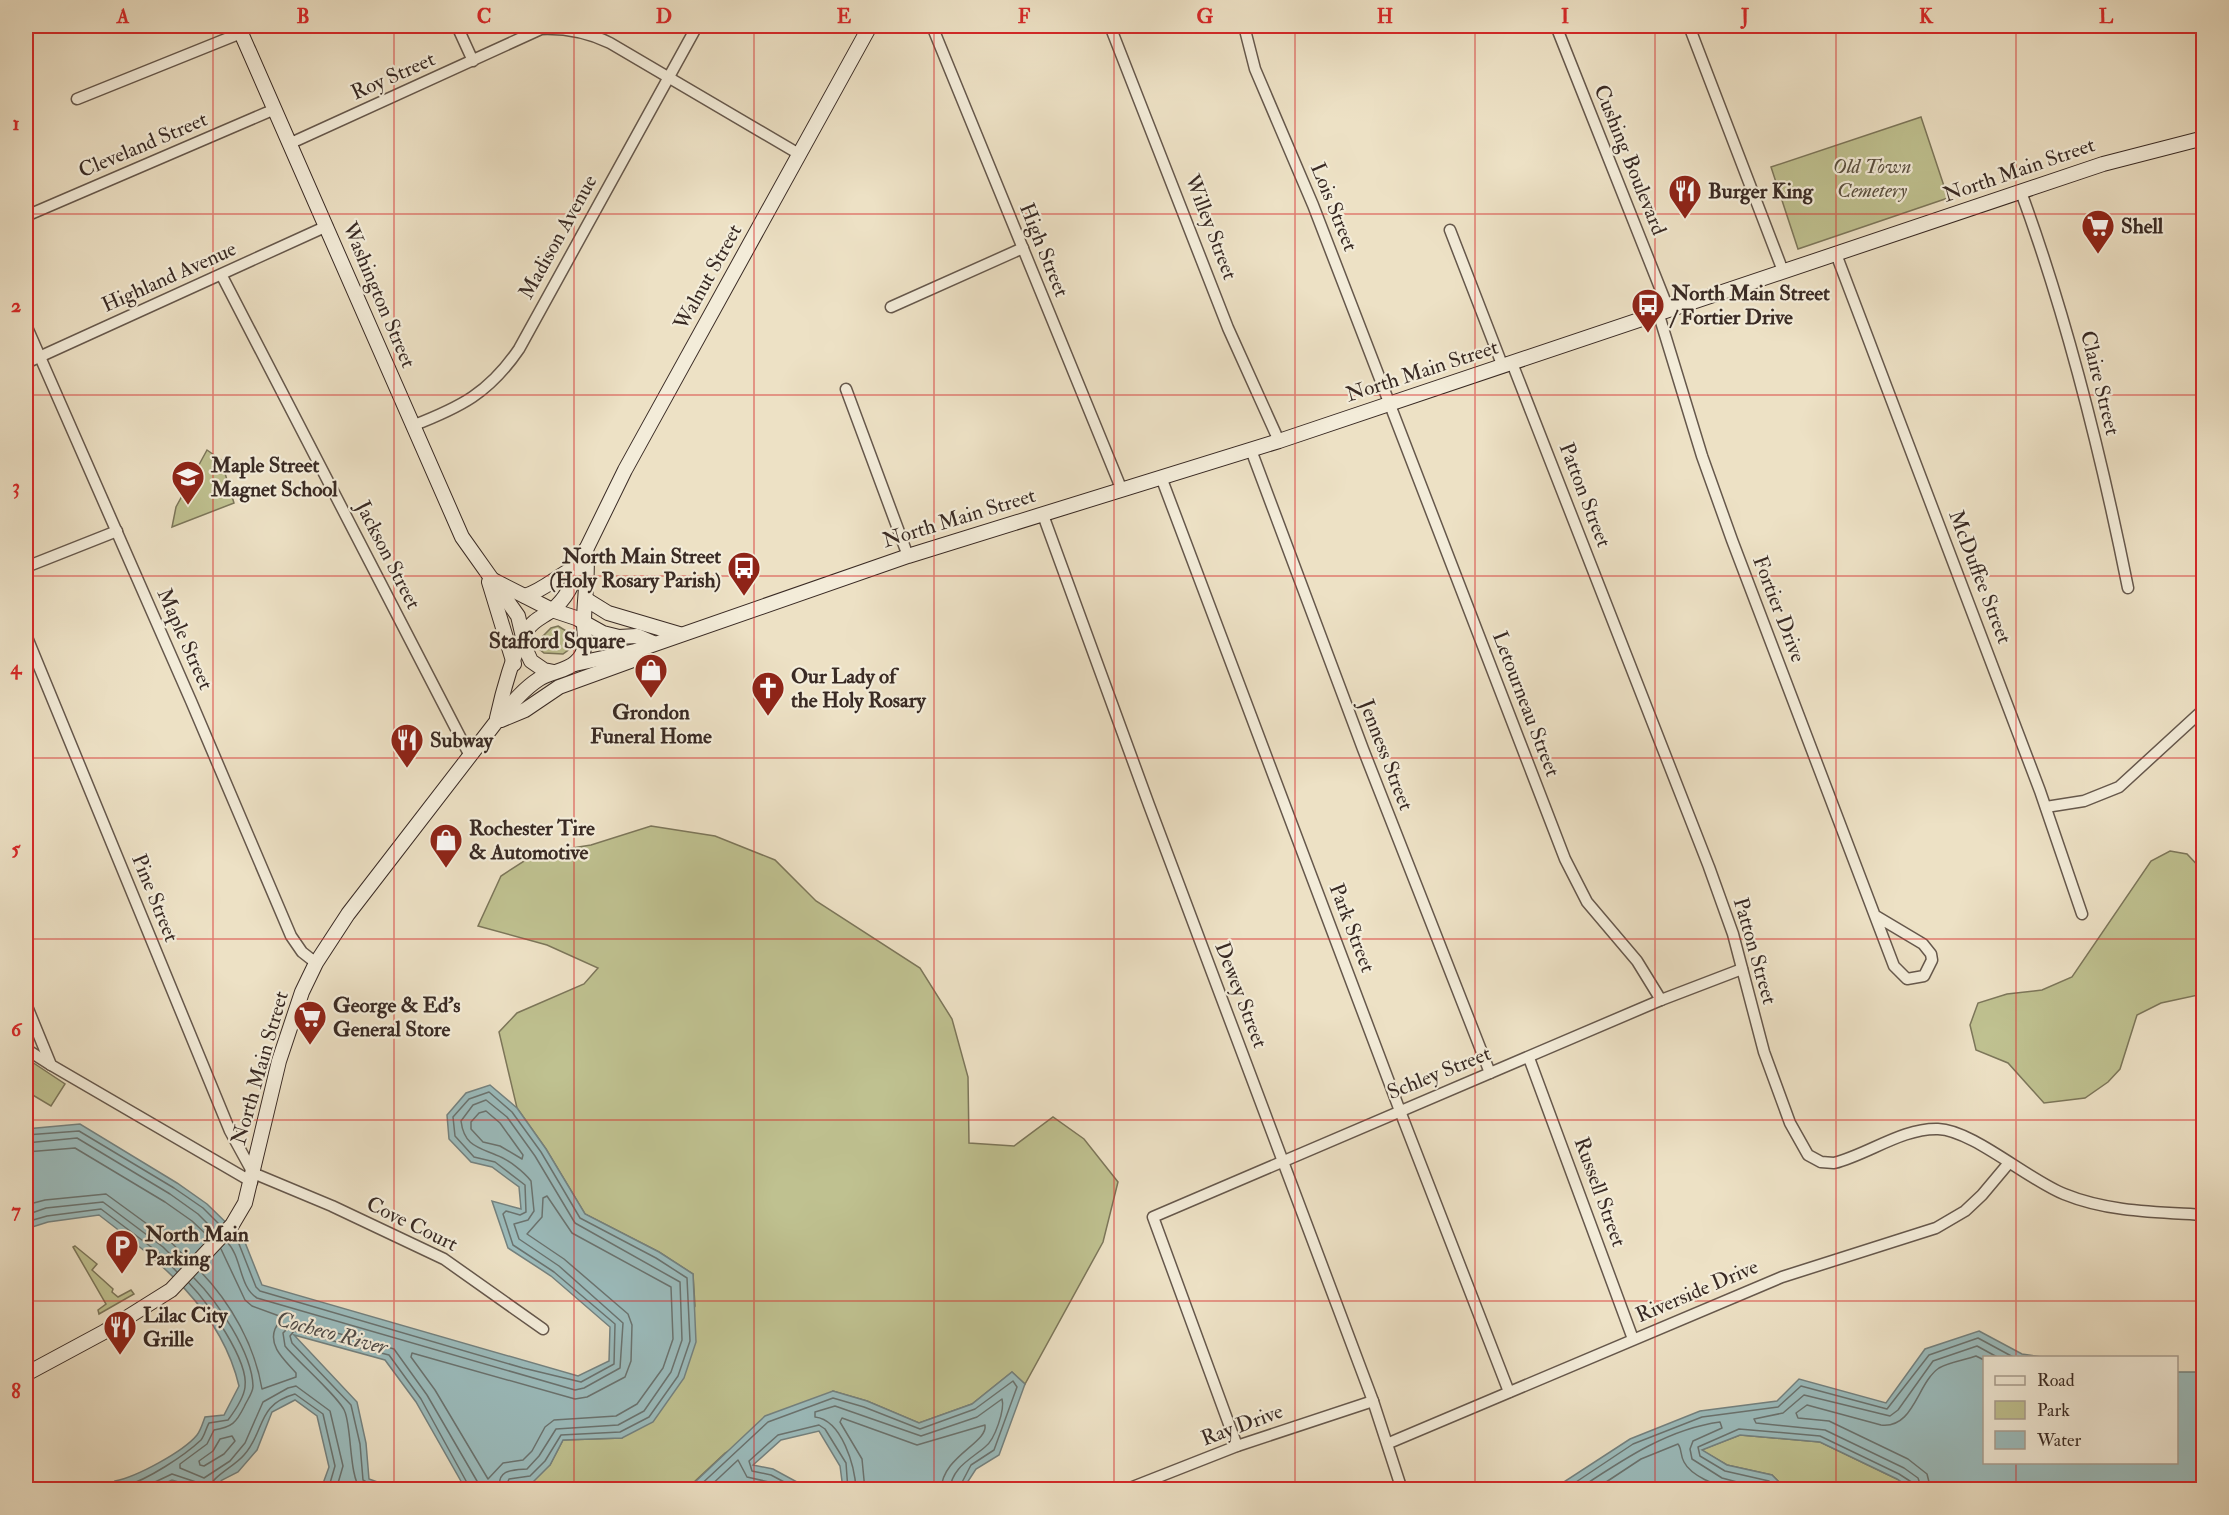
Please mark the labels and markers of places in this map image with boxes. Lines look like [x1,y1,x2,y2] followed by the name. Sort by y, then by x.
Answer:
[1667,173,1703,220] restaurant icon: Burger King
[1708,178,1814,205] place label: Burger King
[2080,208,2116,255] supermarket icon: Shell
[2121,213,2164,240] place label: Shell
[1669,280,1830,331] place label: North Main Street / Fortier Drive
[1630,287,1666,334] bus stop icon: North Main Street / Fortier Drive
[210,452,338,503] place label: Maple Street Magnet School
[170,459,206,506] school or university icon: Maple Street Magnet School
[549,543,721,594] place label: North Main Street (Holy Rosary Parish)
[726,550,762,597] bus stop icon: North Main Street (Holy Rosary Parish)
[633,652,669,699] shop icon: Grondon Funeral Home
[791,663,926,714] place label: Our Lady of the Holy Rosary
[750,670,786,717] church icon: Our Lady of the Holy Rosary
[590,699,712,750] place label: Grondon Funeral Home
[389,722,425,769] restaurant icon: Subway
[430,727,494,754] place label: Subway
[469,815,595,866] place label: Rochester Tire & Automotive
[428,822,464,869] shop icon: Rochester Tire & Automotive
[333,992,460,1043] place label: George & Ed's General Store
[292,999,328,1046] supermarket icon: George & Ed's General Store
[144,1221,249,1272] place label: North Main Parking
[104,1228,140,1275] parking icon: North Main Parking
[143,1302,228,1353] place label: Lilac City Grille
[102,1309,138,1356] restaurant icon: Lilac City Grille

